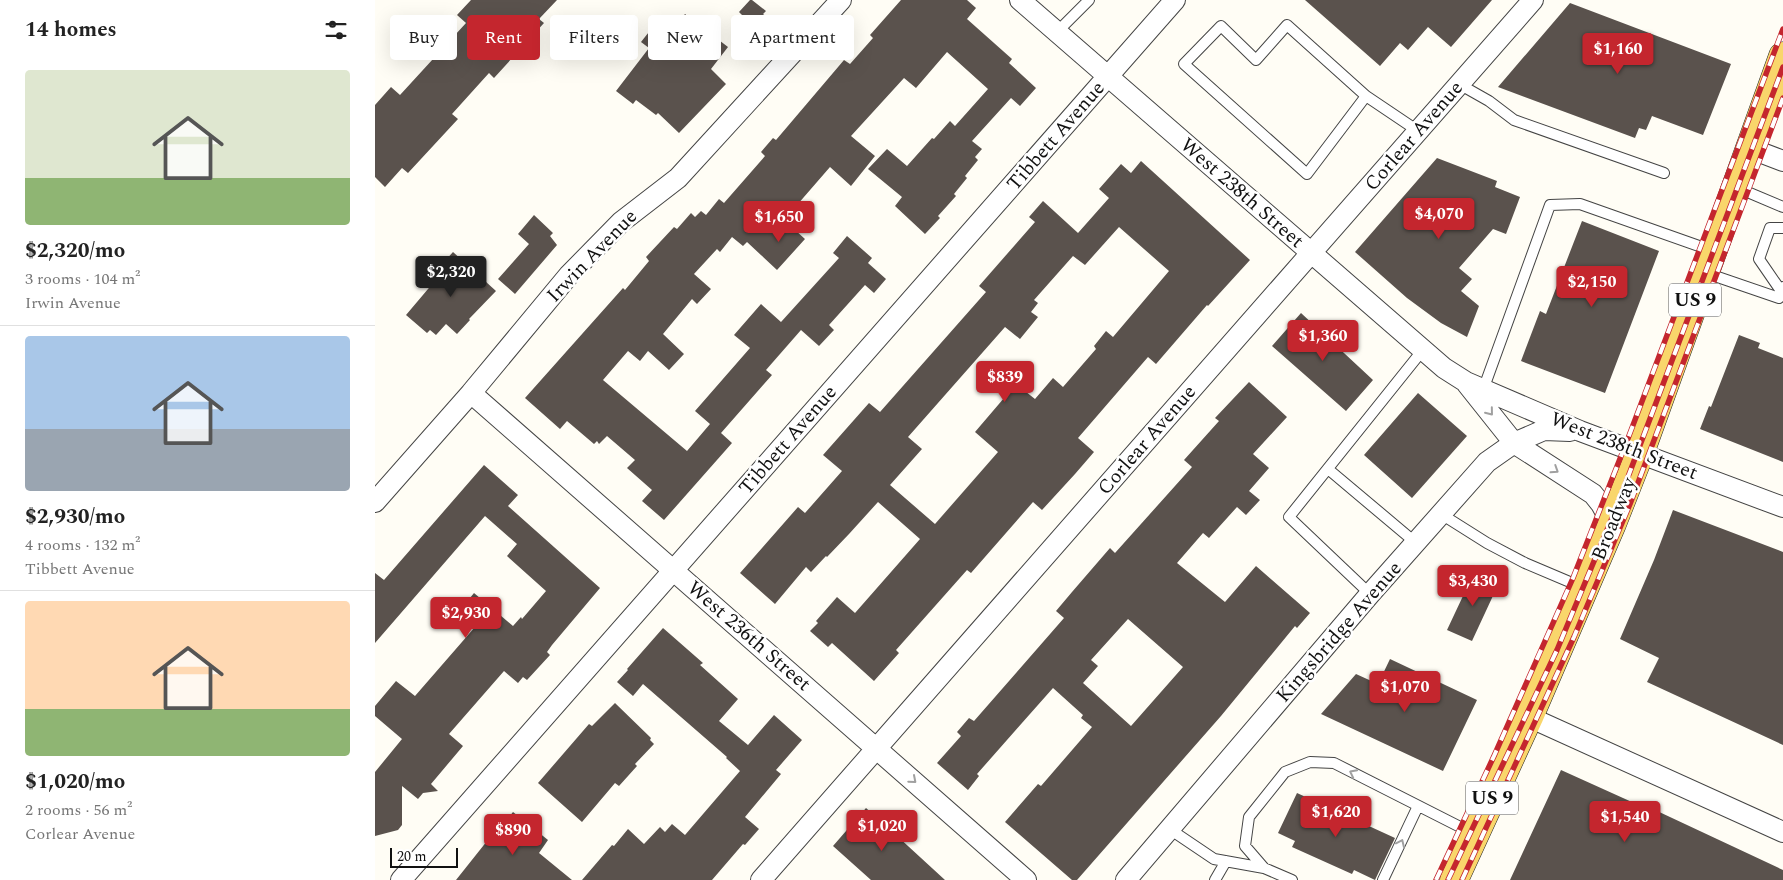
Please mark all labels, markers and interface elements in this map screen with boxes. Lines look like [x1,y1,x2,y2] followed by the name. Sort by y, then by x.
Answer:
[25,14,117,46] text: 14 homes
[390,15,457,60] chip: Buy
[467,15,540,60] chip: Rent
[550,15,638,60] chip: Filters
[648,15,721,60] chip: New
[731,15,854,60] chip: Apartment
[322,16,350,44] icon: filters
[1577,32,1659,75] pin: $1,160
[1593,37,1643,61] text: $1,160
[1000,74,1112,198] street label: Tibbett Avenue
[1358,74,1470,198] street label: Corlear Avenue
[143,103,233,193] icon: home
[1173,131,1311,255] street label: West 238th Street
[1398,198,1480,240] pin: $4,070
[738,200,820,243] pin: $1,650
[1414,202,1464,226] text: $4,070
[540,203,644,309] street label: Irwin Avenue
[754,205,804,229] text: $1,650
[25,235,125,267] text: $2,320/mo
[410,256,492,298] pin: $2,320
[426,260,476,284] text: $2,320
[1551,266,1633,308] pin: $2,150
[25,267,140,291] text: 3 rooms · 104 m²
[1567,270,1617,294] text: $2,150
[1669,284,1721,316] road number: US 9
[25,291,121,315] text: Irwin Avenue
[1282,320,1364,362] pin: $1,360
[1298,324,1348,348] text: $1,360
[975,360,1035,403] pin: $839
[987,365,1023,389] text: $839
[143,368,233,458] icon: home
[732,378,844,502] street label: Tibbett Avenue
[1091,378,1203,502] street label: Corlear Avenue
[1546,404,1702,488] street label: West 238th Street
[1484,407,1493,416] one-way arrow
[1550,463,1559,473] one-way arrow
[1584,472,1645,565] street label: Broadway
[25,501,125,533] text: $2,930/mo
[25,533,140,557] text: 4 rooms · 132 m²
[1269,555,1409,709] street label: Kingsbridge Avenue
[25,557,135,581] text: Tibbett Avenue
[1432,564,1514,607] pin: $3,430
[1448,569,1498,593] text: $3,430
[680,574,818,698] street label: West 236th Street
[425,596,507,639] pin: $2,930
[441,601,491,625] text: $2,930
[143,633,233,723] icon: home
[1364,670,1446,713] pin: $1,070
[1380,675,1430,699] text: $1,070
[25,766,125,798] text: $1,020/mo
[1350,769,1359,779] one-way arrow
[907,775,916,784] one-way arrow
[1466,781,1518,814] road number: US 9
[1295,796,1377,838] pin: $1,620
[25,798,132,822] text: 2 rooms · 56 m²
[1311,800,1361,824] text: $1,620
[1584,800,1666,843] pin: $1,540
[1600,805,1650,829] text: $1,540
[841,810,923,852] pin: $1,020
[483,814,543,856] pin: $890
[857,814,907,838] text: $1,020
[495,818,531,842] text: $890
[25,822,135,846] text: Corlear Avenue
[1394,839,1405,848] one-way arrow
[390,845,457,868] scale bar
[397,846,427,867] text: 20 m

